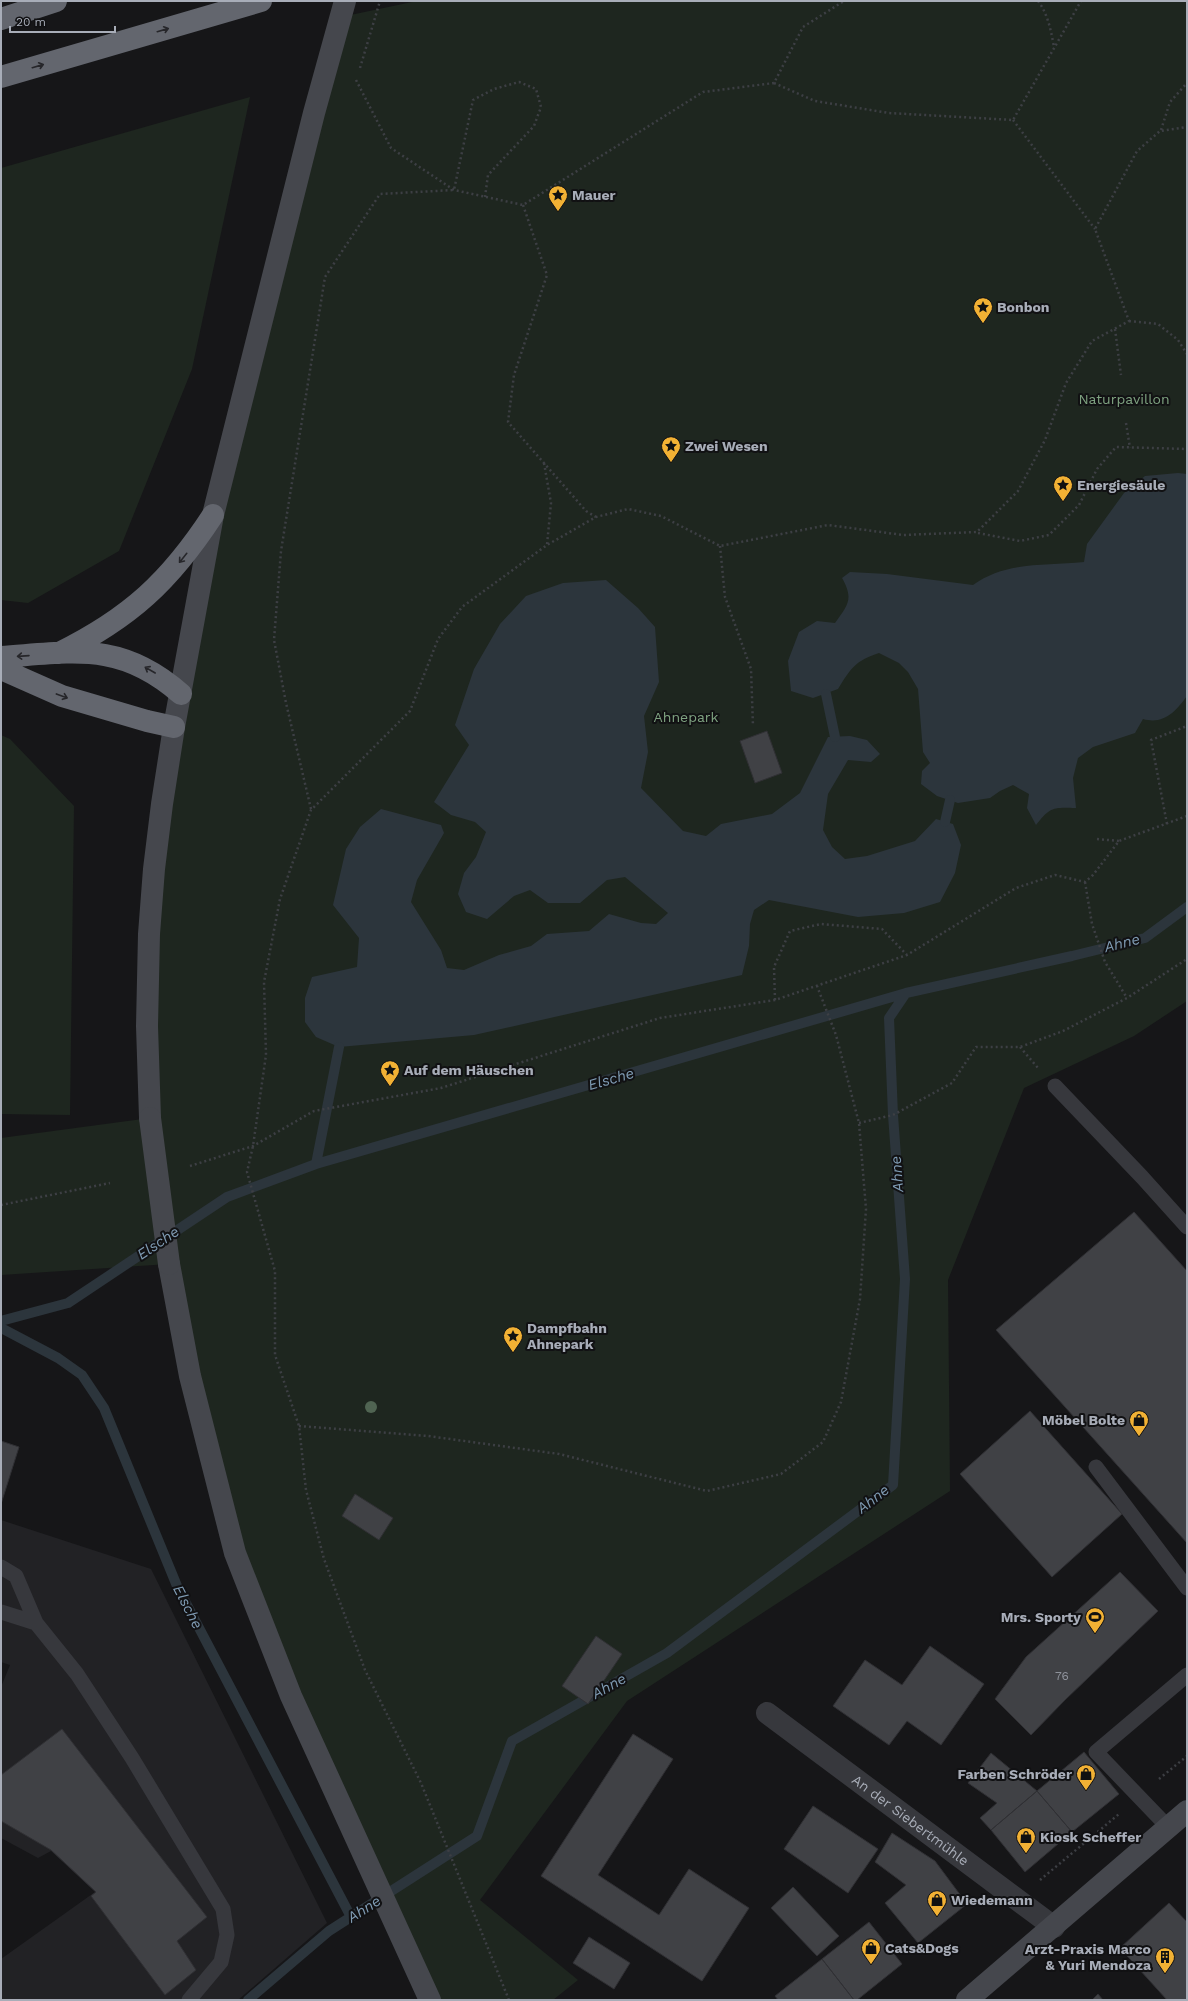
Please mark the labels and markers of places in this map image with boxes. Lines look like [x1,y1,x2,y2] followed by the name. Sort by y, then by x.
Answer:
[547,184,569,212] place icon: Mauer
[572,187,616,203] place label: Mauer
[972,296,994,324] place icon: Bonbon
[997,299,1050,315] place label: Bonbon
[660,435,682,463] place icon: Zwei Wesen
[685,438,768,454] place label: Zwei Wesen
[1052,474,1074,502] place icon: Energiesäule
[1077,477,1165,493] place label: Energiesäule
[379,1059,401,1087] place icon: Auf dem Häuschen
[404,1062,534,1078] place label: Auf dem Häuschen
[527,1320,607,1352] place label: Dampfbahn Ahnepark
[502,1325,524,1353] place icon: Dampfbahn Ahnepark
[1128,1409,1150,1437] shop icon: Möbel Bolte
[1042,1412,1125,1428] place label: Möbel Bolte
[1084,1606,1106,1634] sports icon: Mrs. Sporty
[1001,1609,1081,1625] place label: Mrs. Sporty
[1075,1763,1097,1791] shop icon: Farben Schröder
[958,1766,1072,1782] place label: Farben Schröder
[1015,1826,1037,1854] shop icon: Kiosk Scheffer
[1040,1829,1141,1845] place label: Kiosk Scheffer
[926,1889,948,1917] shop icon: Wiedemann
[951,1892,1033,1908] place label: Wiedemann
[860,1937,882,1965] shop icon: Cats&Dogs
[885,1940,959,1956] place label: Cats&Dogs
[1025,1941,1152,1973] place label: Arzt-Praxis Marco & Yuri Mendoza
[1154,1946,1176,1974] building icon: Arzt-Praxis Marco & Yuri Mendoza

